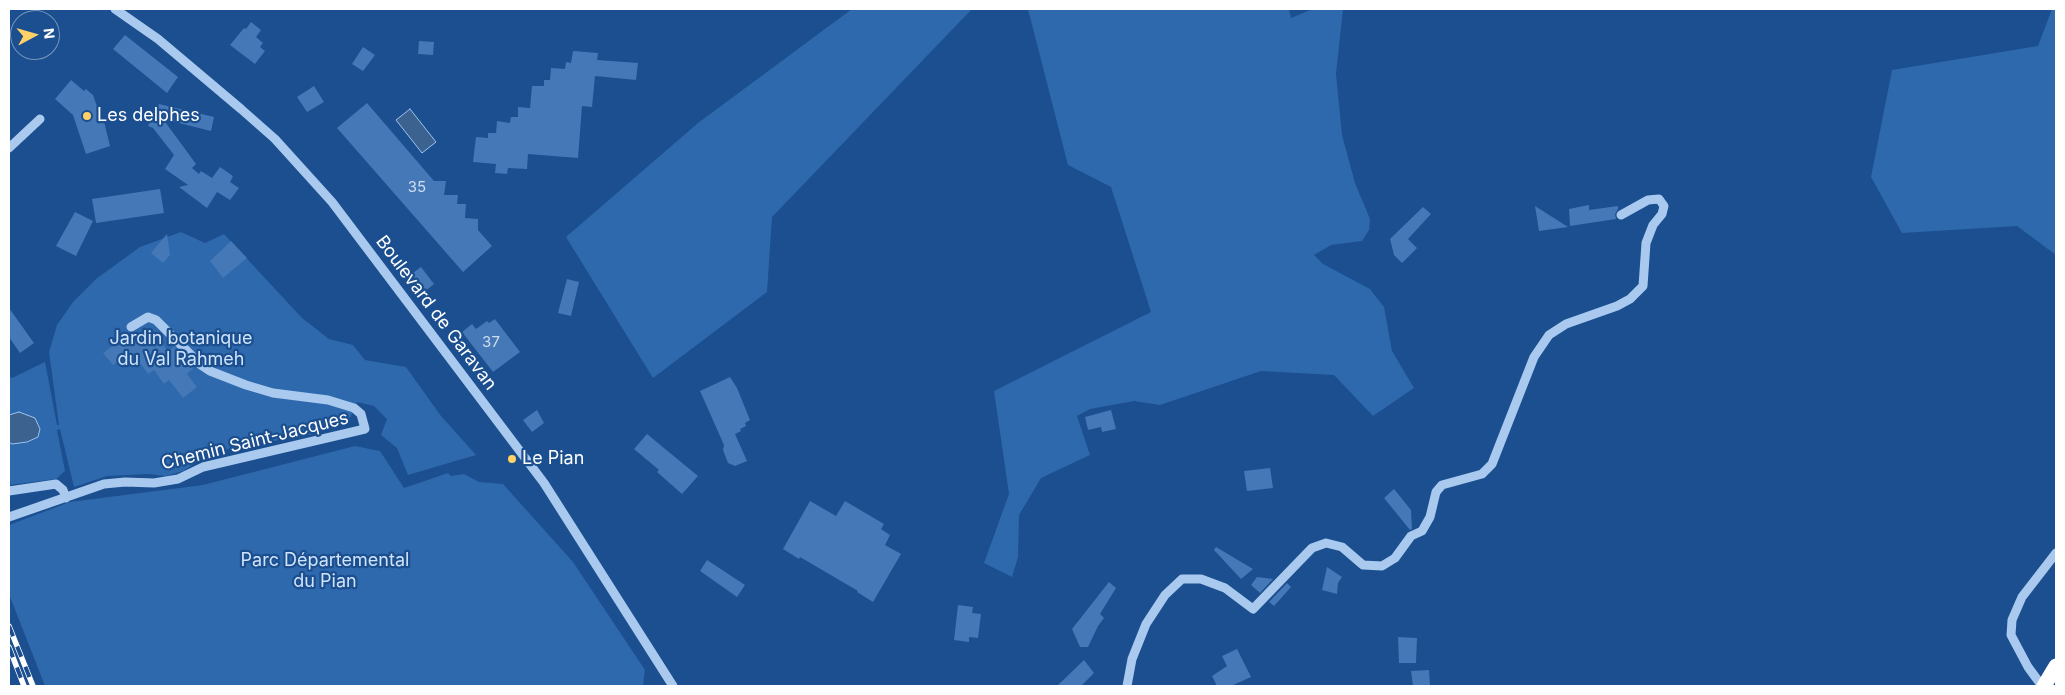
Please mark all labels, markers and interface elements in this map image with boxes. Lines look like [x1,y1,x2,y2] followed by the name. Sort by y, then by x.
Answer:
[10,10,60,60] north arrow
[40,27,58,40] text: N
[97,105,200,127] place label: Les delphes
[81,110,93,122] marker: Les delphes
[408,178,426,196] house number: 35
[371,231,501,395] street label: Boulevard de Garavan
[110,328,252,370] park label: Jardin botanique du Val Rahmeh
[482,333,500,351] house number: 37
[159,407,351,475] street label: Chemin Saint-Jacques
[522,448,584,470] place label: Le Pian
[506,453,518,465] marker: Le Pian
[241,550,409,592] park label: Parc Départemental du Pian

